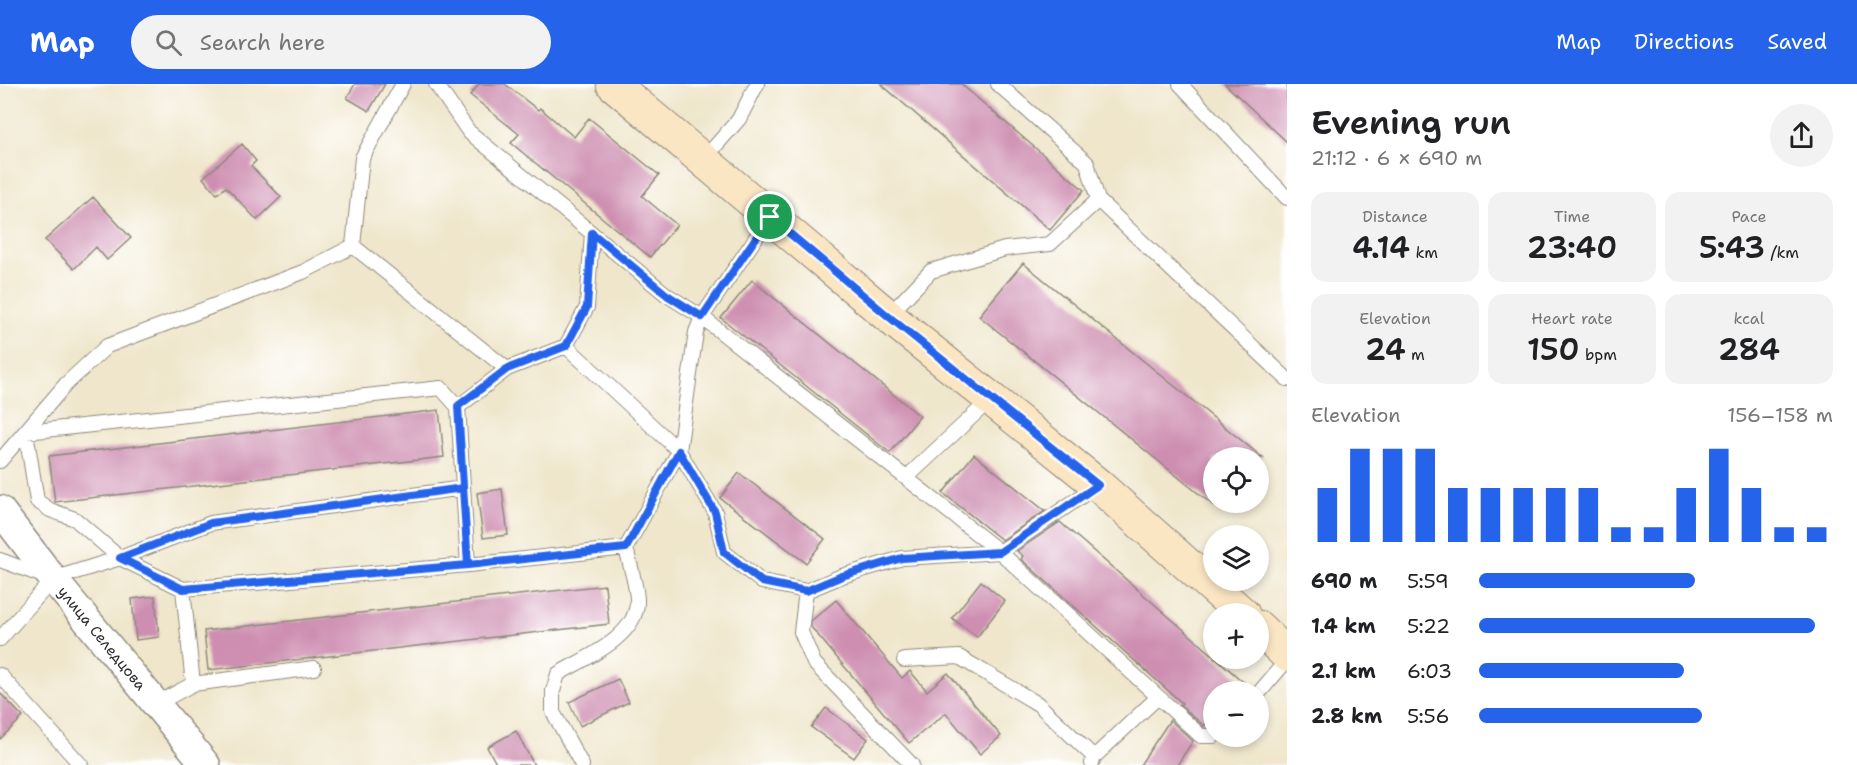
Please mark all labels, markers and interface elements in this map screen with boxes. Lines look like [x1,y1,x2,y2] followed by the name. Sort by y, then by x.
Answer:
[131,15,551,69] search box
[30,23,95,61] text: Map
[152,26,185,59] icon: search
[200,28,325,57] text: Search here
[1556,28,1601,56] text: Map
[1634,28,1734,56] text: Directions
[1767,28,1827,56] text: Saved
[1311,100,1511,145] text: Evening run
[1770,104,1833,167] button: share
[1311,145,1482,171] text: 21:12 · 6 × 690 m
[744,191,795,242] pin
[753,200,786,233] icon: arrive
[1362,206,1428,227] text: Distance
[1554,206,1590,227] text: Time
[1731,206,1767,227] text: Pace
[1352,227,1410,268] text: 4.14
[1527,227,1617,268] text: 23:40
[1699,227,1765,268] text: 5:43
[1410,242,1438,263] text: km
[1765,242,1799,263] text: /km
[1359,308,1431,329] text: Elevation
[1531,308,1613,329] text: Heart rate
[1733,308,1765,329] text: kcal
[1365,329,1406,370] text: 24
[1527,329,1579,370] text: 150
[1718,329,1780,370] text: 284
[1406,344,1425,365] text: m
[1579,344,1617,365] text: bpm
[1311,402,1401,428] text: Elevation
[1727,402,1833,428] text: 156–158 m
[1203,447,1269,747] map controls
[1203,447,1269,513] button: locate
[1203,525,1269,591] button: layers
[1311,568,1377,594] text: 690 m
[1407,568,1449,594] text: 5:59
[53,582,151,695] street label: улица Селедцова
[1203,603,1269,669] button: +
[1311,613,1376,639] text: 1.4 km
[1407,613,1450,639] text: 5:22
[1311,658,1376,684] text: 2.1 km
[1407,658,1452,684] text: 6:03
[1203,681,1269,747] button: −
[1311,703,1382,729] text: 2.8 km
[1407,703,1450,729] text: 5:56

